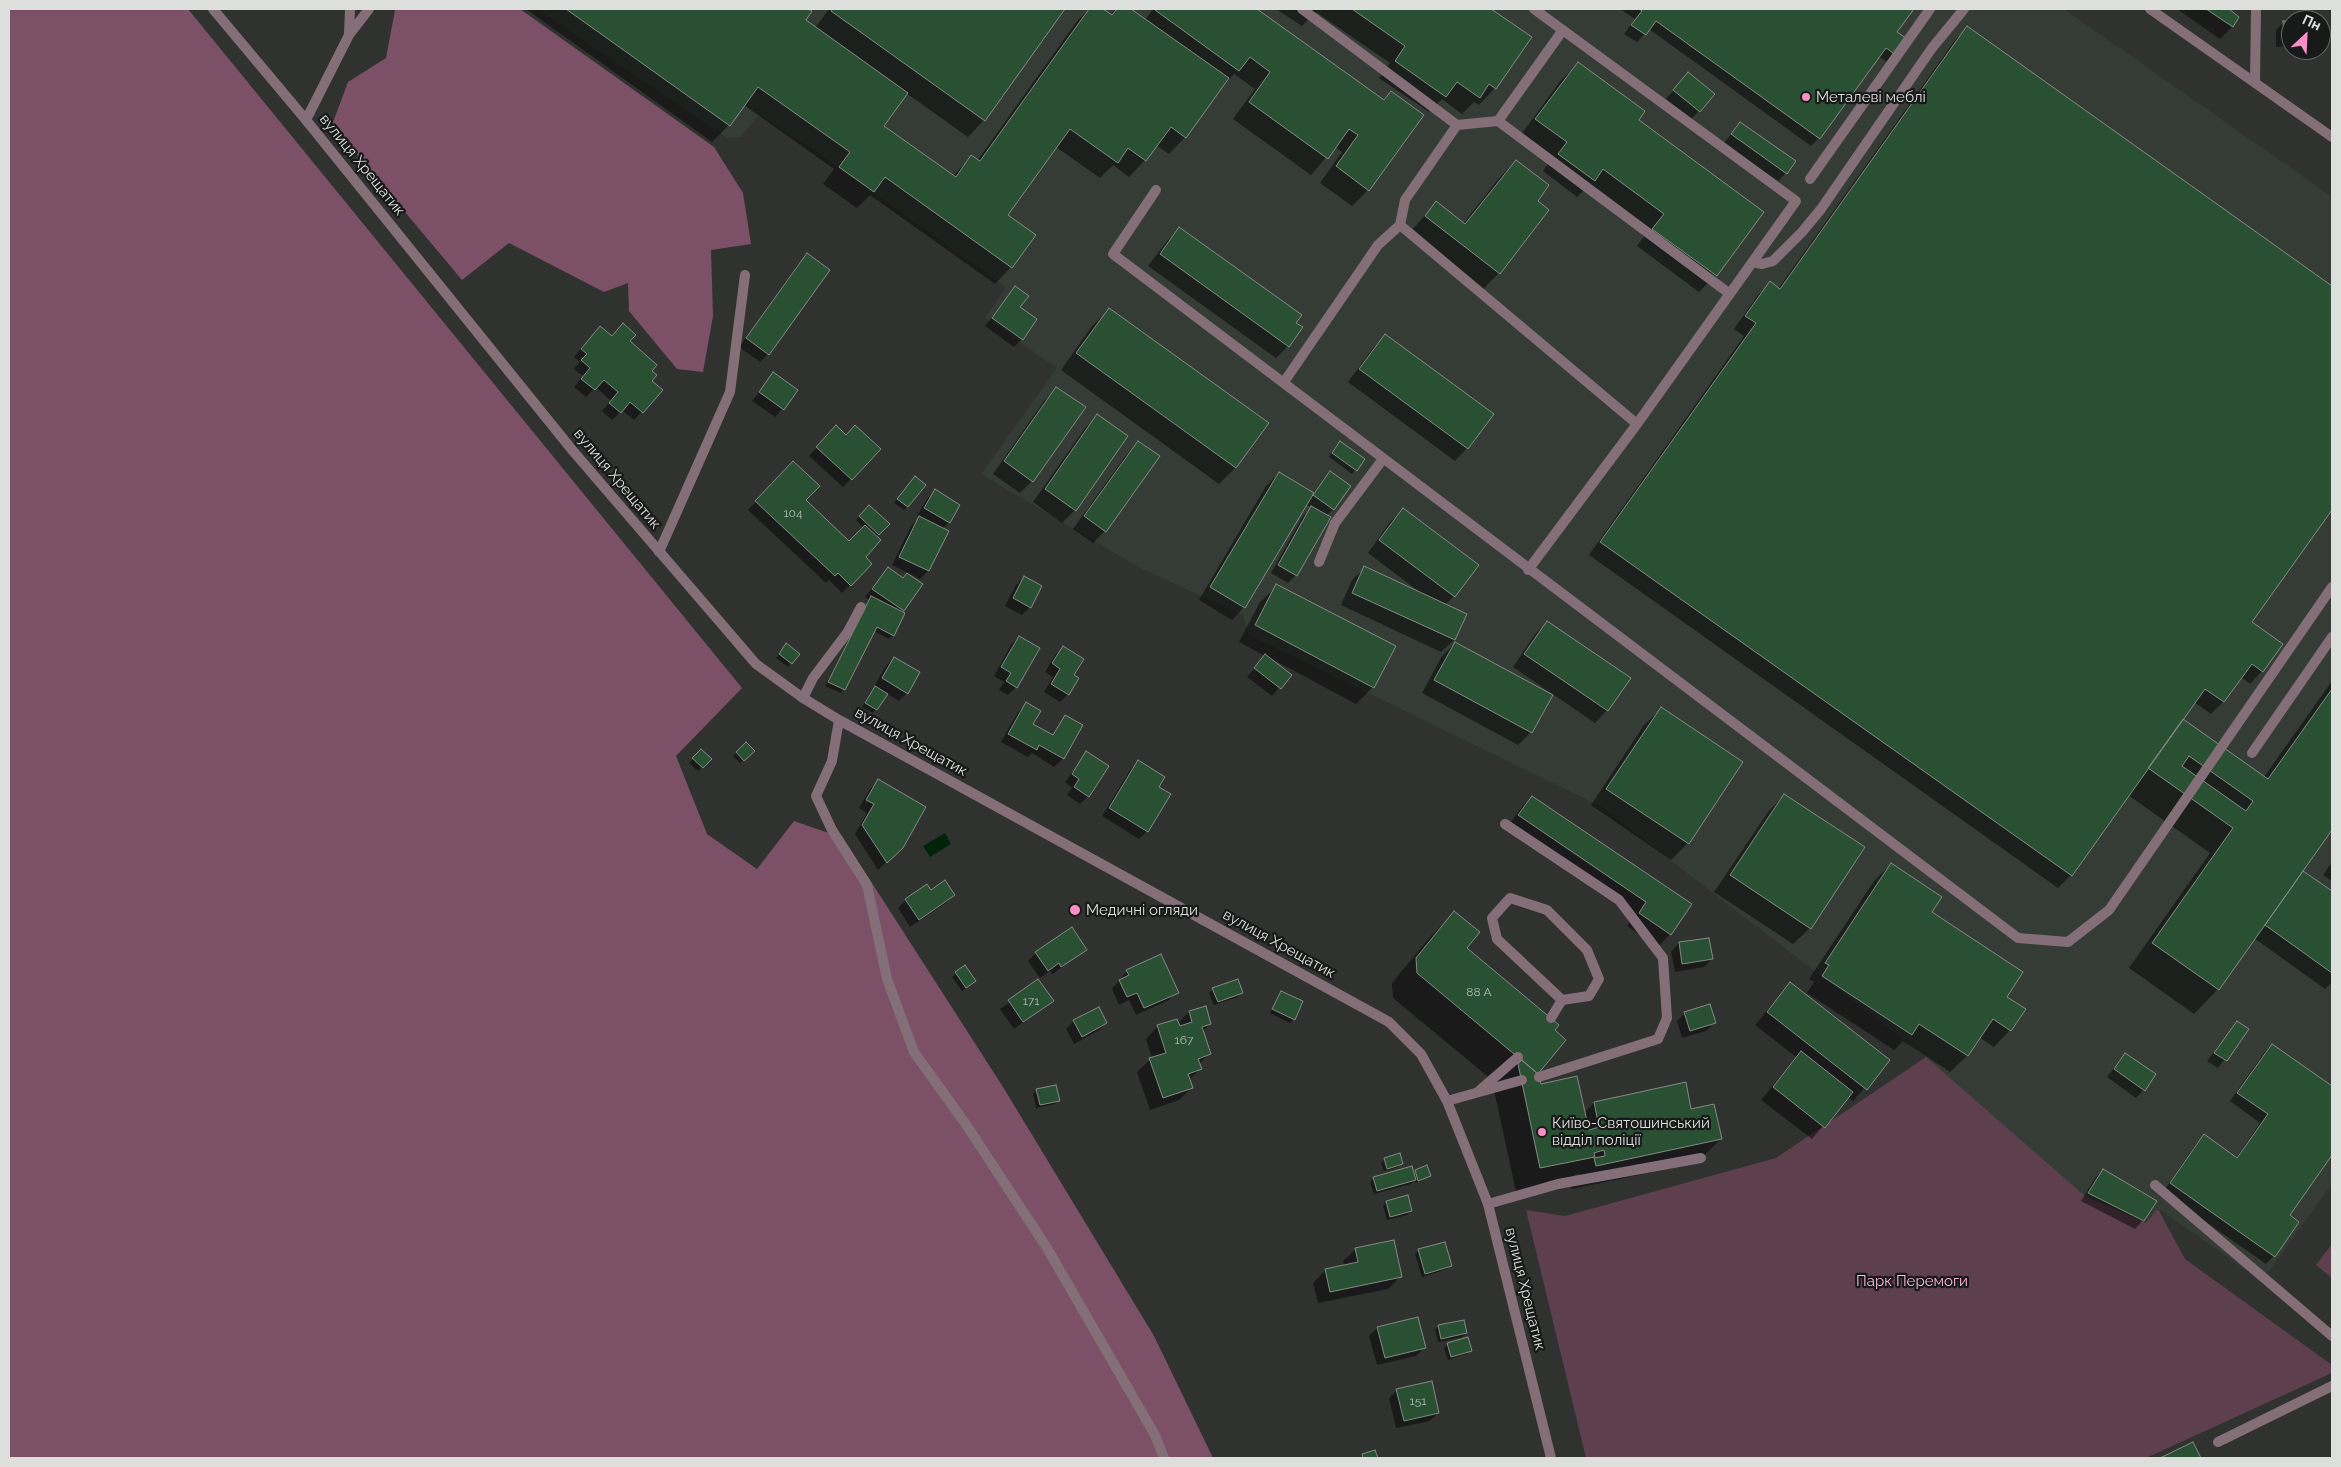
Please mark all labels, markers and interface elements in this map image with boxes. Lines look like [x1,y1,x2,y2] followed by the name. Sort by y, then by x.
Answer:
[2281,10,2331,60] north arrow
[2300,11,2324,33] text: Пн
[1816,88,1926,106] place label: Металеві меблі
[1800,91,1812,103] marker: Металеві меблі
[315,111,409,219] street label: вулиця Хрещатик
[570,425,664,533] street label: вулиця Хрещатик
[783,506,803,520] house number: 104
[852,704,970,780] street label: вулиця Хрещатик
[1086,901,1198,919] place label: Медичні огляди
[1068,903,1082,917] marker: Медичні огляди
[1220,906,1338,982] street label: вулиця Хрещатик
[1466,985,1492,999] house number: 88 А
[1023,994,1039,1008] house number: 171
[1175,1033,1193,1047] house number: 167
[1552,1114,1710,1149] place label: Київо-Святошинський відділ поліції
[1536,1126,1548,1138] marker: Київо-Святошинський відділ поліції
[1501,1226,1549,1352] street label: вулиця Хрещатик
[1856,1272,1968,1290] park label: Парк Перемоги
[1410,1394,1426,1408] house number: 151

